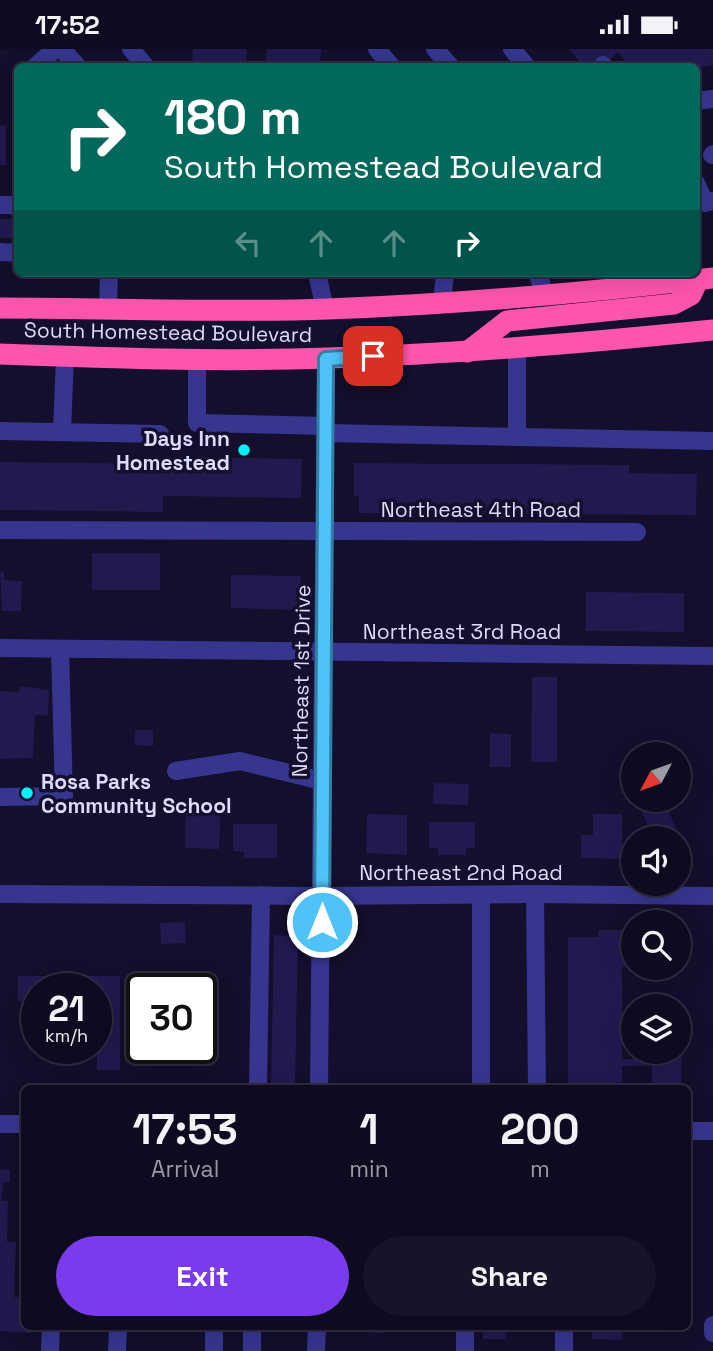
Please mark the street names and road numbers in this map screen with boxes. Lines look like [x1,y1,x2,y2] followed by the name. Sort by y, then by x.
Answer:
[24,316,312,348] street label: South Homestead Boulevard
[381,496,581,523] street label: Northeast 4th Road
[286,584,316,778] street label: Northeast 1st Drive
[363,618,561,645] street label: Northeast 3rd Road
[359,859,563,886] street label: Northeast 2nd Road

